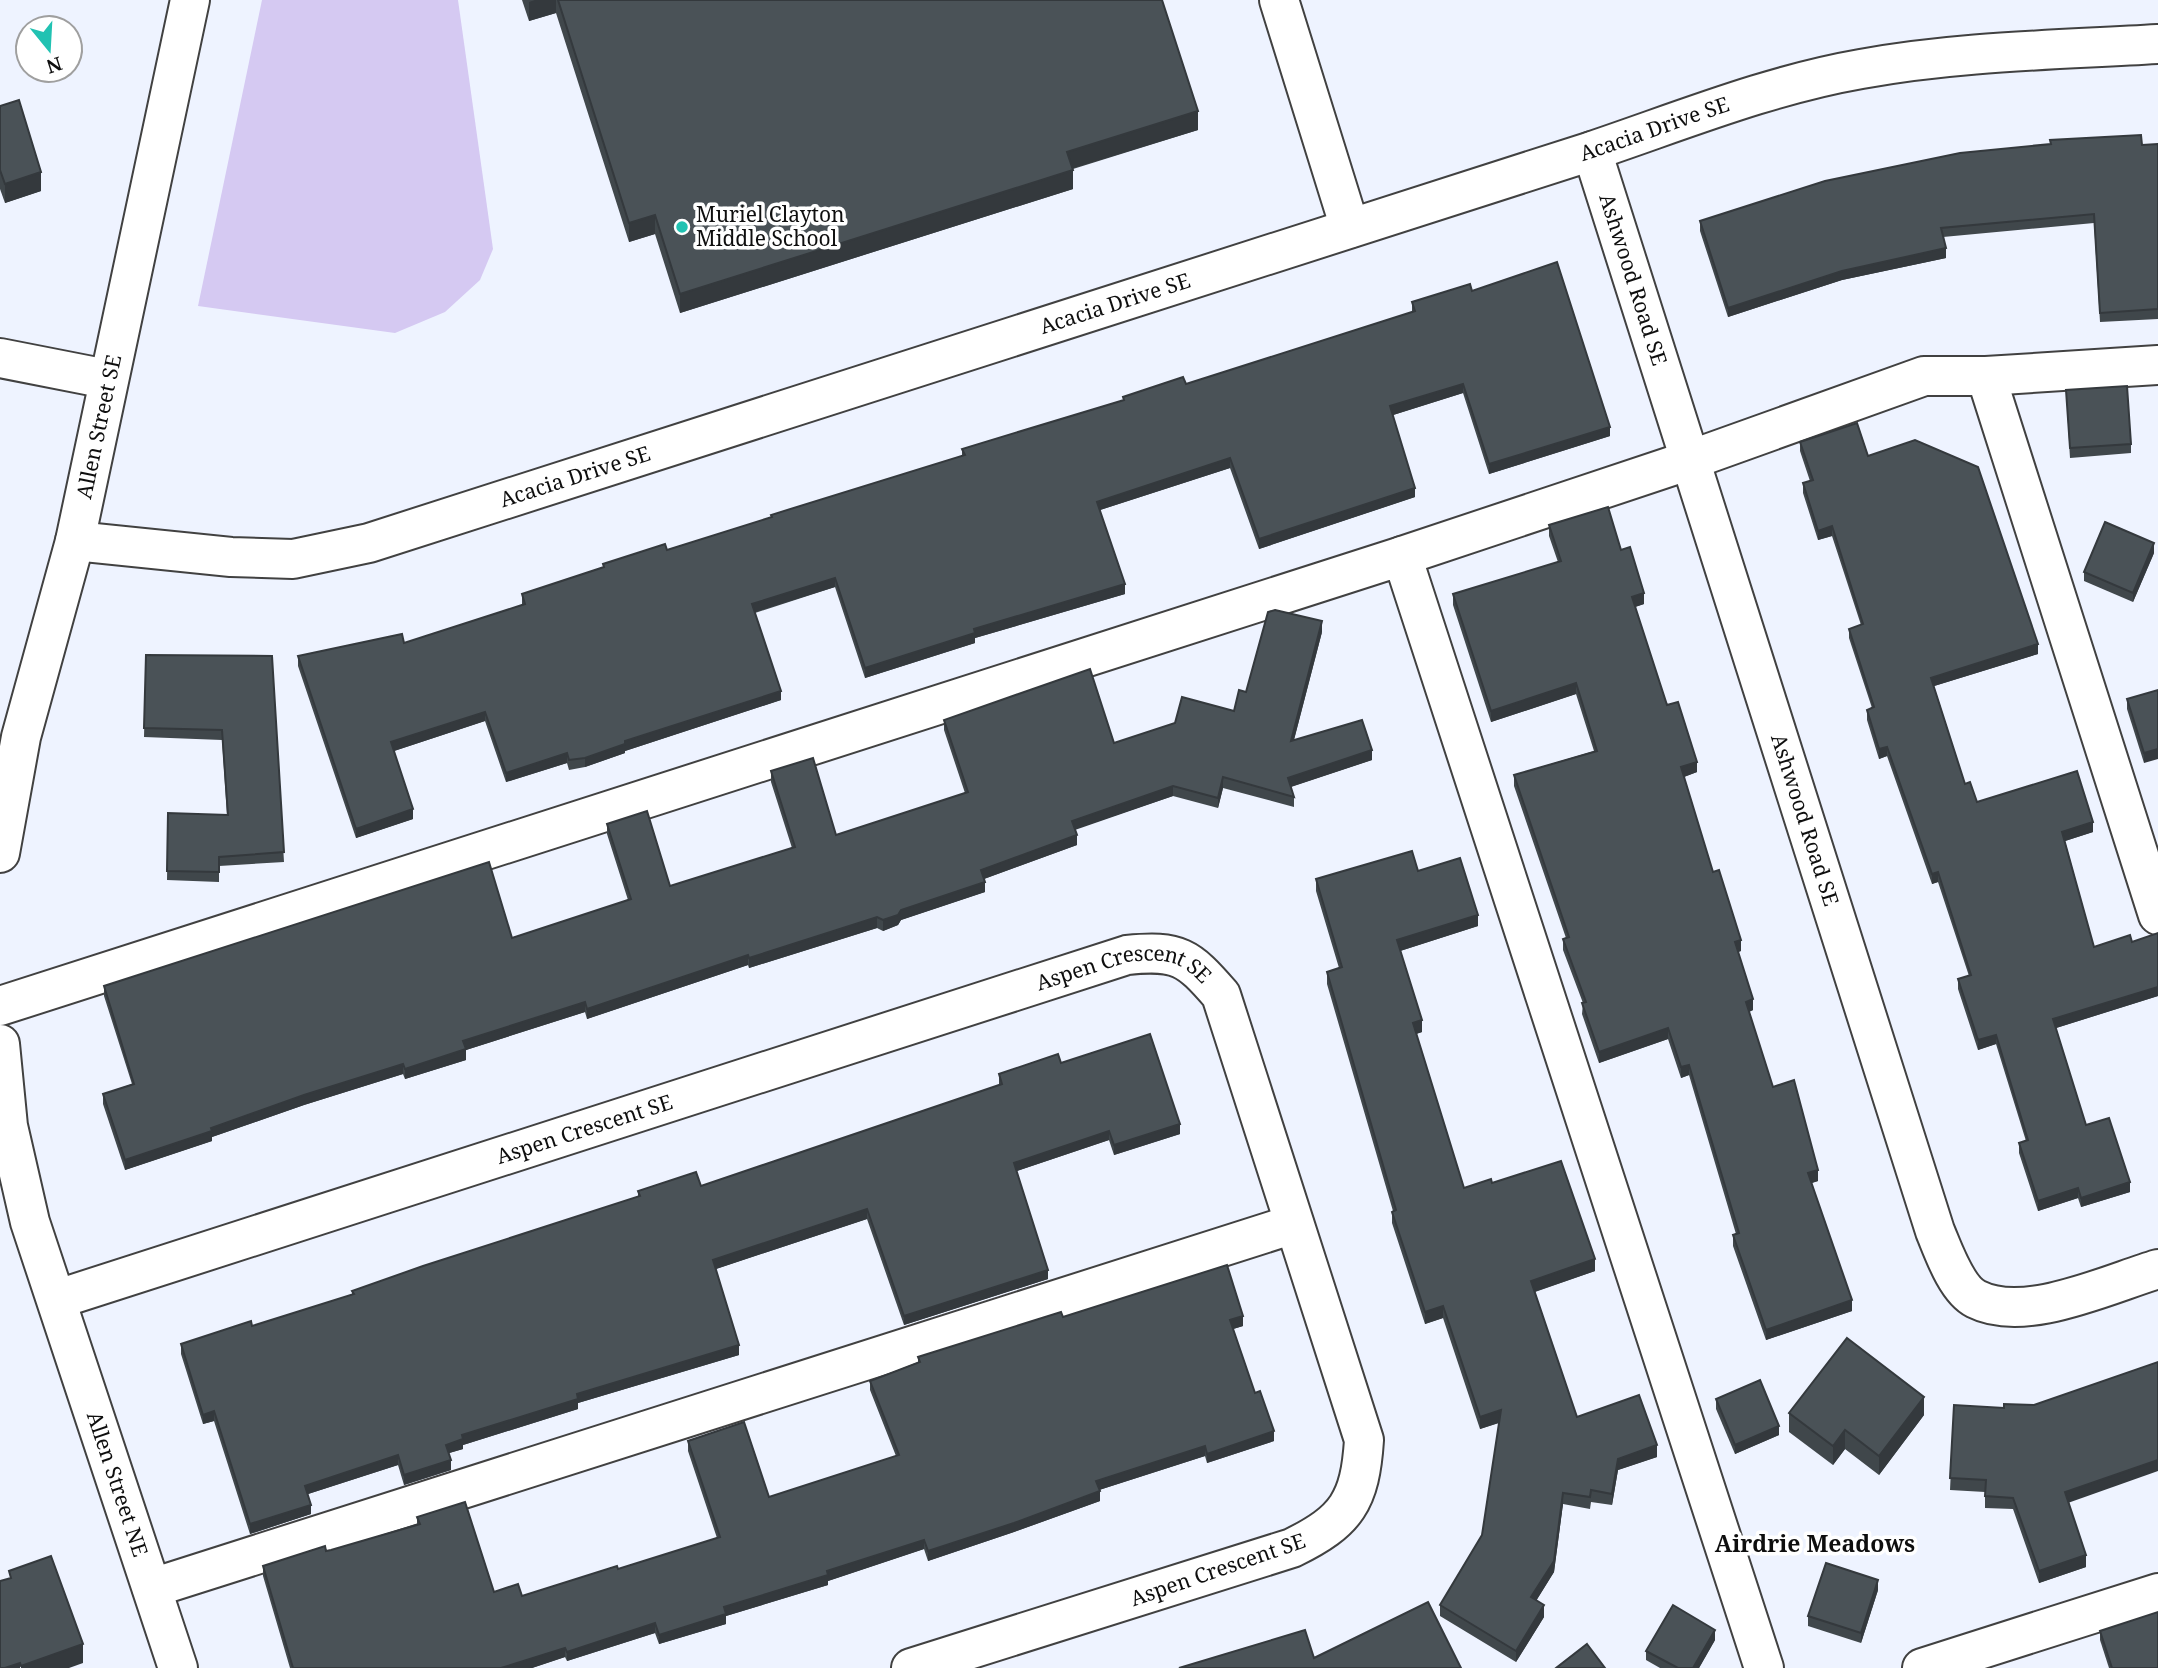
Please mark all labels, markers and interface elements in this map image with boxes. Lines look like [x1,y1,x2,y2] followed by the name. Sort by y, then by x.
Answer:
[14,14,84,84] north arrow
[43,50,65,80] text: N
[1576,90,1732,167] street label: Acacia Drive SE
[1593,190,1674,369] street label: Ashwood Road SE
[696,200,845,252] place label: Muriel Clayton Middle School
[674,219,690,235] marker: Muriel Clayton Middle School
[1036,266,1193,340] street label: Acacia Drive SE
[69,352,127,501] street label: Allen Street SE
[496,439,654,513] street label: Acacia Drive SE
[1765,730,1846,909] street label: Ashwood Road SE
[1032,938,1218,996] text: Aspen Crescent SE
[1029,974,1213,1000] street label: Aspen Crescent SE
[492,1087,676,1170] street label: Aspen Crescent SE
[81,1408,155,1560] street label: Allen Street NE
[1126,1526,1309,1612] street label: Aspen Crescent SE
[1715,1527,1915,1559] district label: Airdrie Meadows

